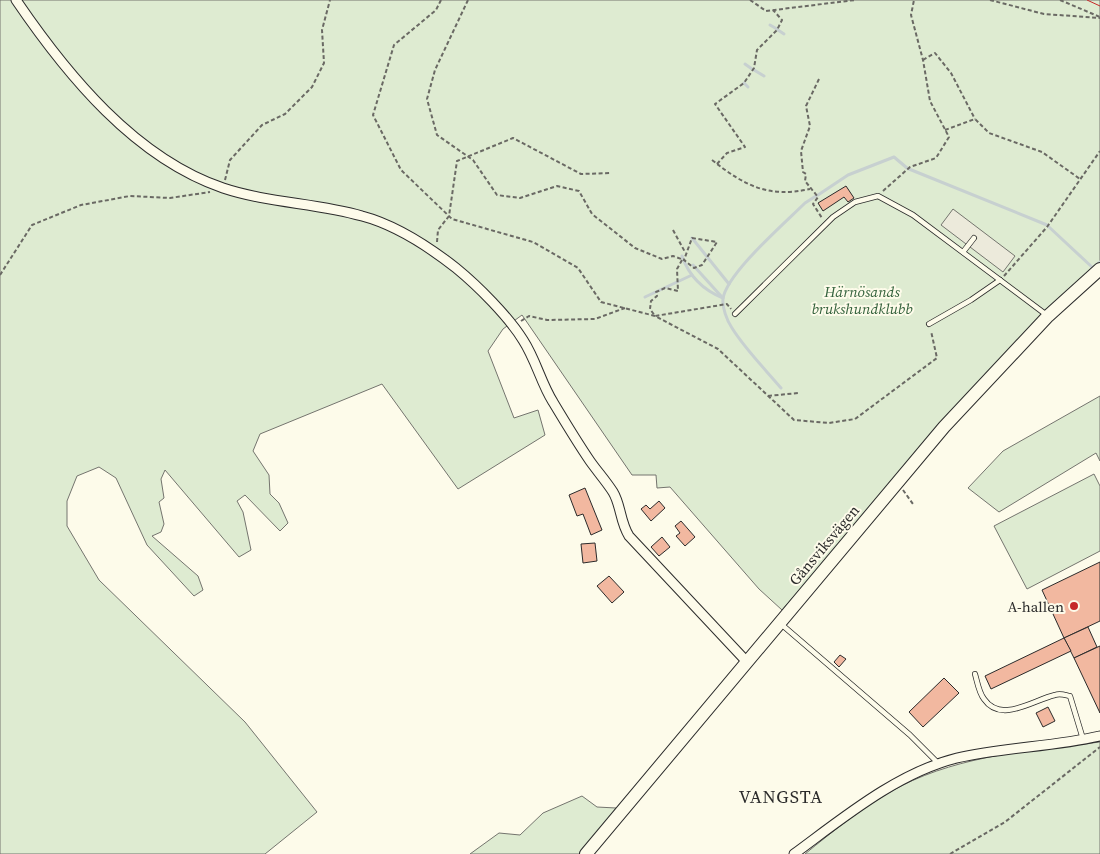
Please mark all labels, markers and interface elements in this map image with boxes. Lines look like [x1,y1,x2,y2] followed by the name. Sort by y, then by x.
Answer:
[811,281,913,319] park label: Härnösands brukshundklubb
[784,500,864,590] street label: Gånsviksvägen
[1007,596,1064,617] place label: A-hallen
[1068,600,1080,612] marker: A-hallen
[739,784,823,809] district label: VANGSTA

